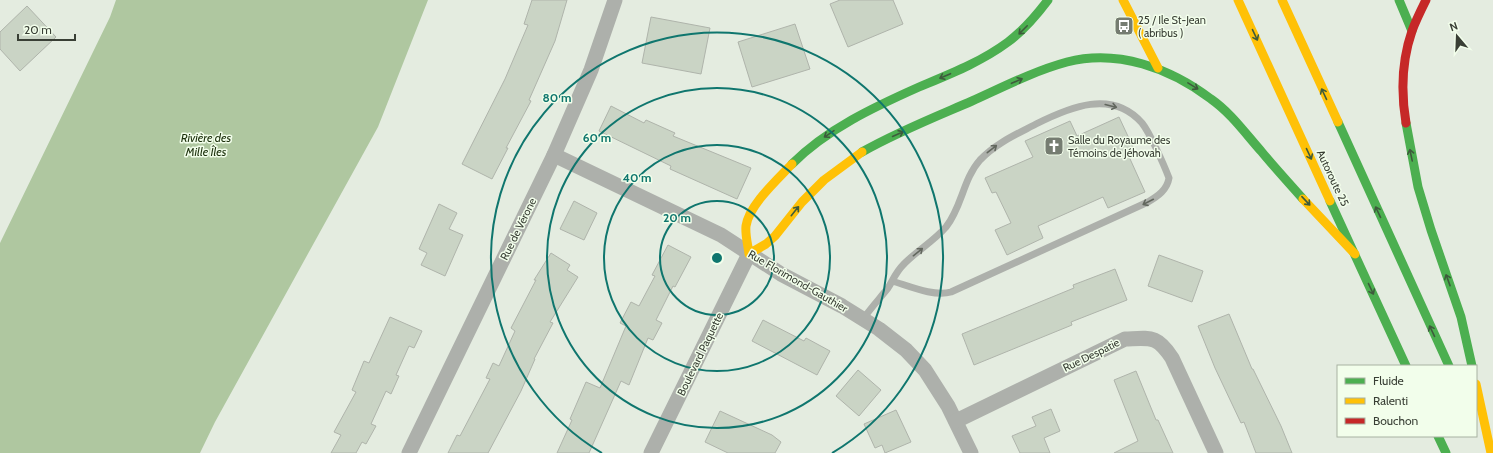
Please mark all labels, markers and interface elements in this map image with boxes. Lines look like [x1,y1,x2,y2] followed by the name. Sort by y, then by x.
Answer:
[1138,13,1206,40] place label: 25 / Ile St-Jean ( abribus )
[1113,15,1135,37] bus stop icon: 25 / Ile St-Jean ( abribus )
[18,16,75,42] scale bar
[1437,16,1477,56] north arrow
[1448,19,1460,34] text: N
[24,22,52,37] text: 20 m
[1018,25,1028,35] one-way arrow
[1251,29,1259,41] one-way arrow
[939,73,951,81] one-way arrow
[1010,77,1022,84] one-way arrow
[1187,83,1199,91] one-way arrow
[1320,88,1327,100] one-way arrow
[543,90,571,105] text: 80 m
[1104,102,1117,110] one-way arrow
[181,130,232,159] water label: Rivière des Mille Îles
[583,130,611,145] text: 60 m
[823,130,834,138] one-way arrow
[892,130,904,137] one-way arrow
[1068,133,1171,160] place label: Salle du Royaume des Témoins de Jéhovah
[1043,135,1065,157] church icon: Salle du Royaume des Témoins de Jéhovah
[987,145,998,153] one-way arrow
[1306,147,1313,159] one-way arrow
[1314,148,1352,209] street label: Autoroute 25
[1407,149,1415,162] one-way arrow
[622,170,652,185] text: 40 m
[497,195,539,262] street label: Rue de Vérone
[1301,196,1311,206] one-way arrow
[1143,198,1155,206] one-way arrow
[790,205,799,216] one-way arrow
[1374,207,1381,219] one-way arrow
[663,210,691,225] text: 20 m
[746,247,851,315] street label: Rue Florimond-Gauthier
[912,248,923,256] one-way arrow
[710,251,724,265] centre of rings
[1444,273,1451,286] one-way arrow
[1368,283,1375,295] one-way arrow
[674,310,726,398] street label: Boulevard Paquette
[1428,325,1436,337] one-way arrow
[1060,335,1122,375] street label: Rue Despatie
[1337,365,1477,437] legend
[1373,373,1404,388] text: Fluide
[1373,393,1408,408] text: Ralenti
[1373,413,1419,428] text: Bouchon

